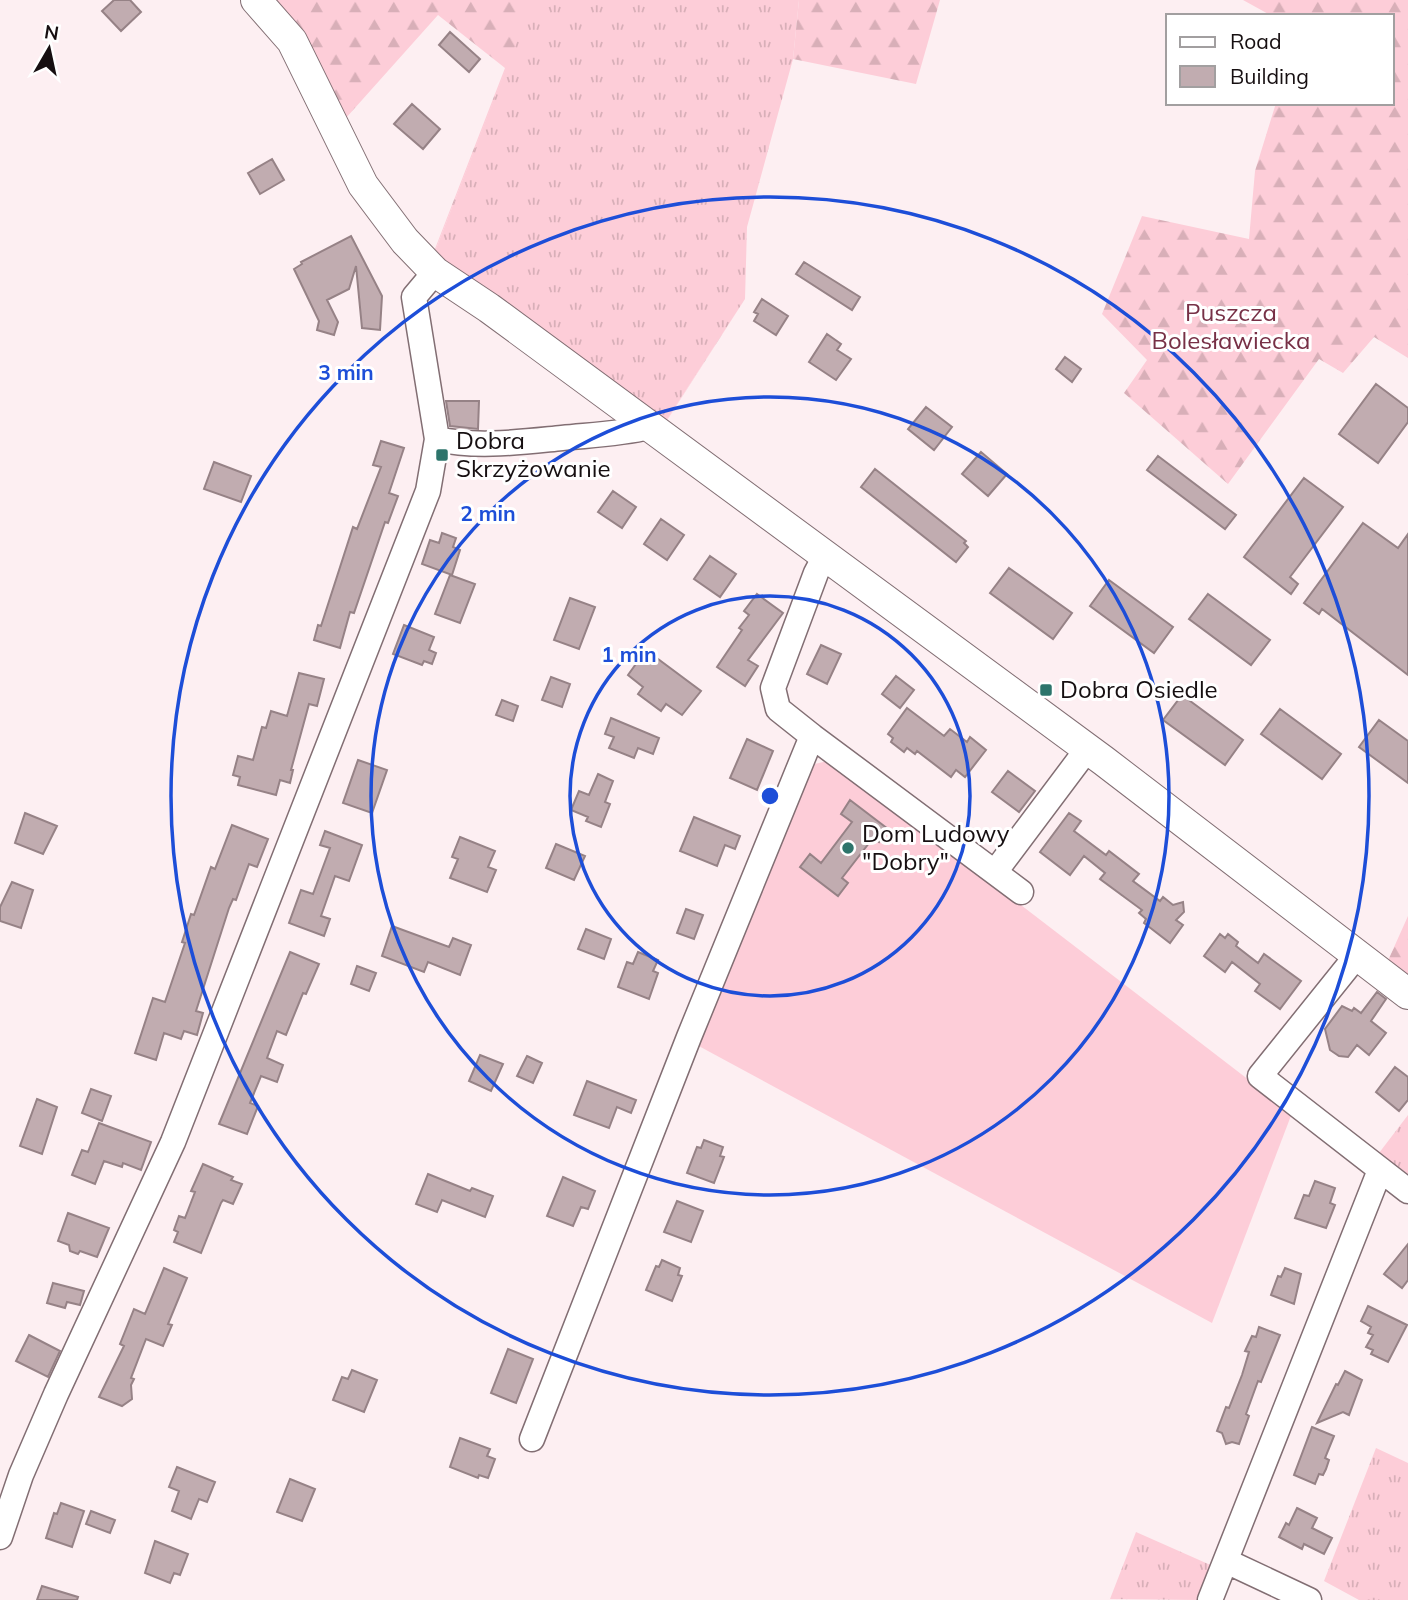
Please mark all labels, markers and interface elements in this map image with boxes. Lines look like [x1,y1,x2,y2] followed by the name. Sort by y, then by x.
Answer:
[14,14,84,84] north arrow
[1166,14,1394,105] legend
[43,19,61,45] text: N
[1230,28,1281,54] text: Road
[1230,63,1309,89] text: Building
[1152,297,1310,355] park label: Puszcza Bolesławiecka
[318,359,374,385] text: 3 min
[456,425,611,483] place label: Dobra Skrzyżowanie
[434,447,450,463] marker: Dobra Skrzyżowanie
[460,500,516,526] text: 2 min
[601,641,657,667] text: 1 min
[1060,674,1218,704] place label: Dobra Osiedle
[1038,682,1054,698] marker: Dobra Osiedle
[758,784,782,808] centre of rings
[862,818,1010,876] place label: Dom Ludowy "Dobry"
[840,840,856,856] marker: Dom Ludowy "Dobry"

